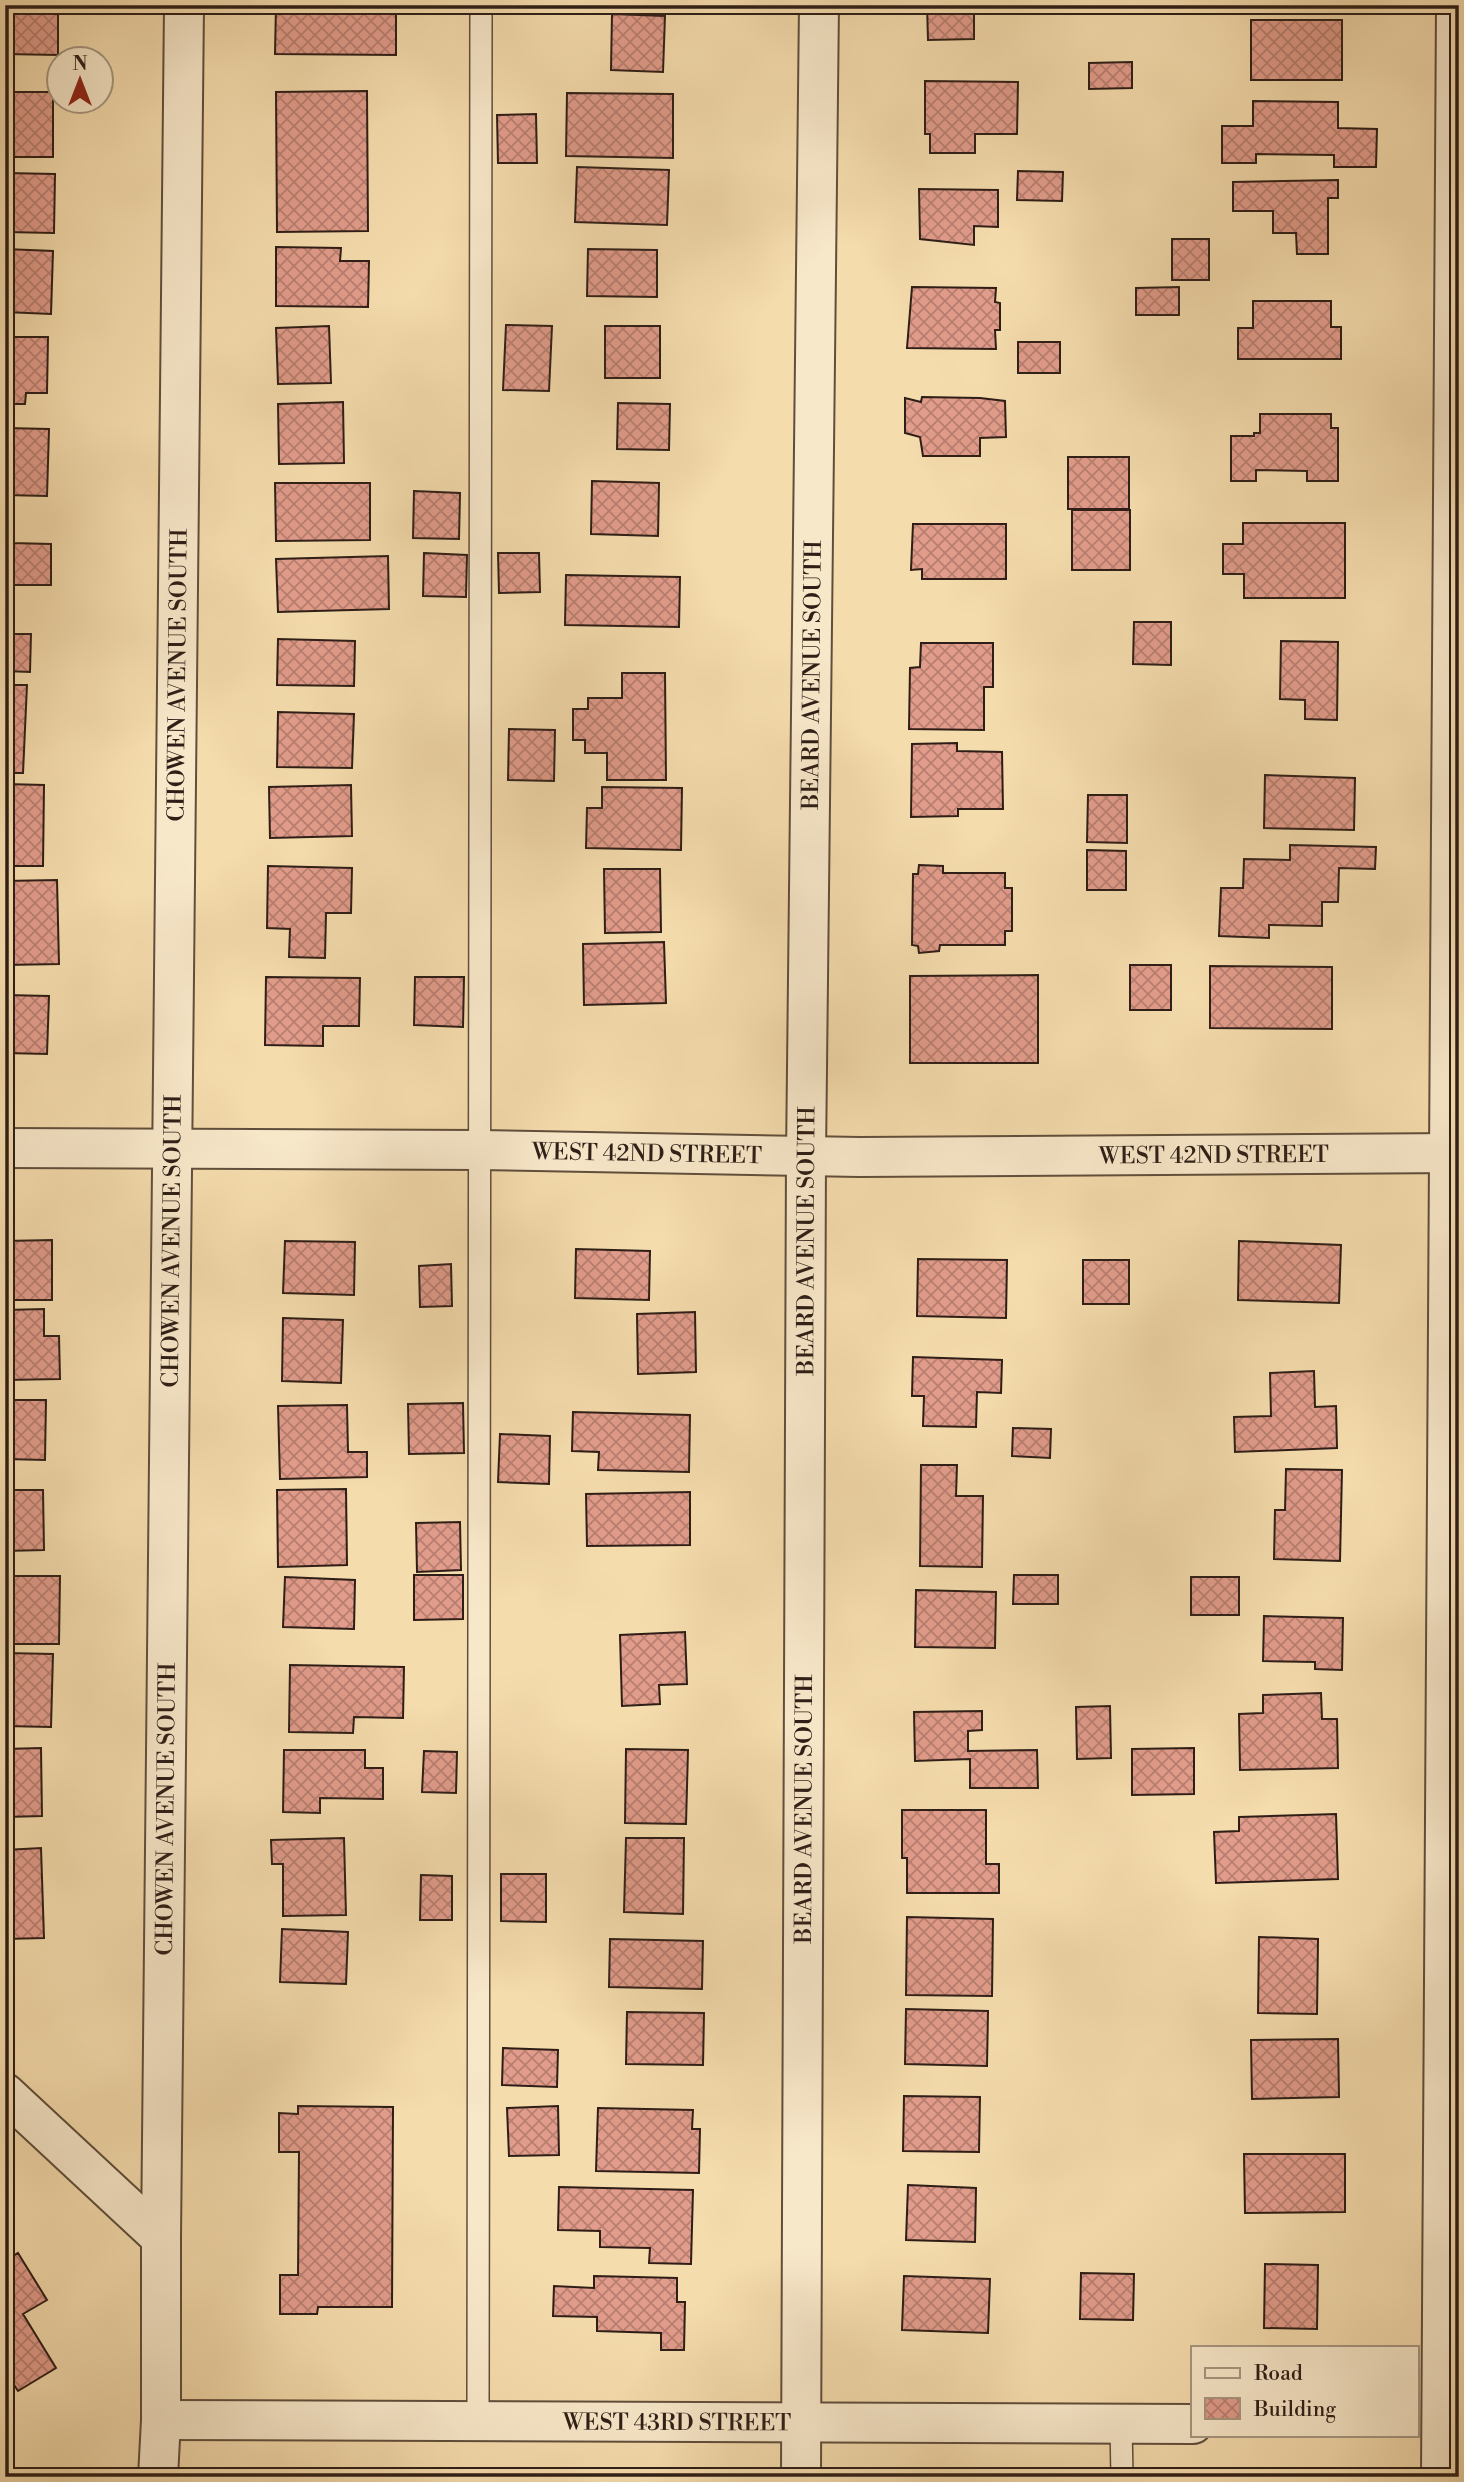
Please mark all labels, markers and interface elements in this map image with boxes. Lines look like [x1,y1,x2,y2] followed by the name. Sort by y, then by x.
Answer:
[46,46,116,116] north arrow
[72,52,88,76] text: N
[163,528,194,822] street label: CHOWEN AVENUE SOUTH
[797,540,828,811] street label: BEARD AVENUE SOUTH
[157,1094,188,1388] street label: CHOWEN AVENUE SOUTH
[792,1106,822,1377] street label: BEARD AVENUE SOUTH
[531,1138,762,1170] street label: WEST 42ND STREET
[1098,1141,1329,1170] street label: WEST 42ND STREET
[151,1662,182,1956] street label: CHOWEN AVENUE SOUTH
[790,1674,819,1945] street label: BEARD AVENUE SOUTH
[1191,2346,1418,2436] legend
[1254,2361,1303,2387] text: Road
[1253,2397,1336,2423] text: Building
[562,2409,791,2437] street label: WEST 43RD STREET

